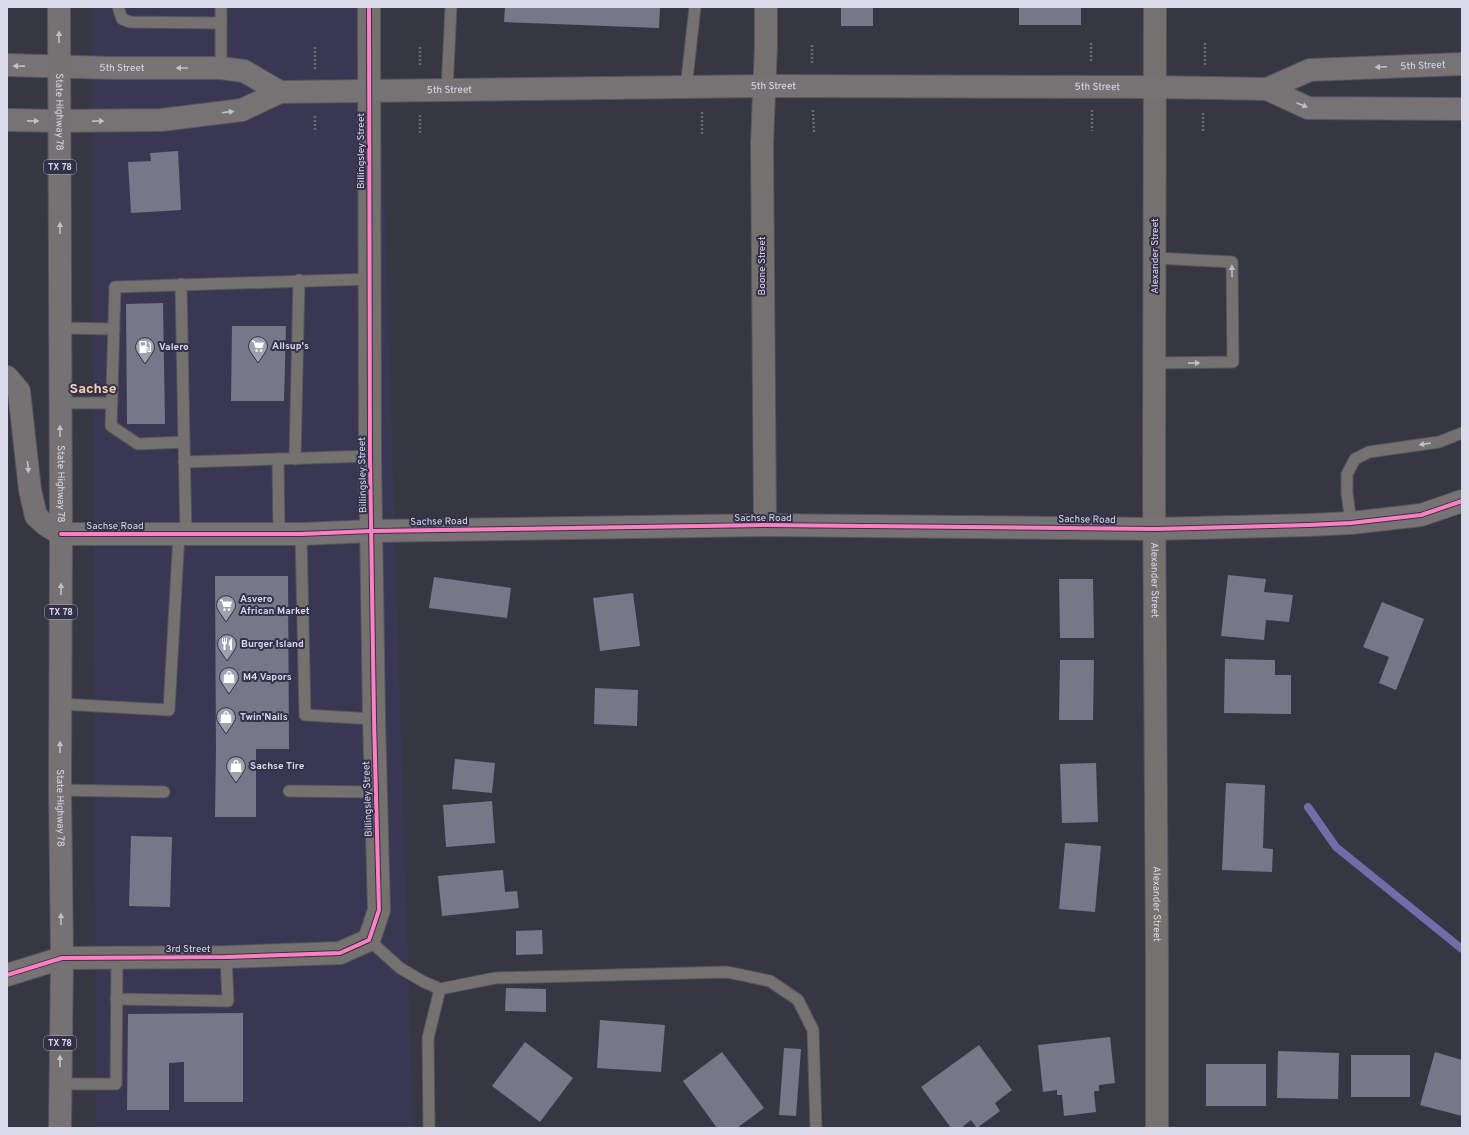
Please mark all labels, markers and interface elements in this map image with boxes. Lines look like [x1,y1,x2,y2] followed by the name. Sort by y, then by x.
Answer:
[56,30,62,43] one-way arrow
[1400,58,1446,73] street label: 5th Street
[99,61,145,75] street label: 5th Street
[12,63,25,69] one-way arrow
[1374,64,1387,70] one-way arrow
[175,65,188,71] one-way arrow
[53,73,66,151] street label: State Highway 78
[751,79,796,93] street label: 5th Street
[1075,80,1120,93] street label: 5th Street
[427,83,472,97] street label: 5th Street
[1297,102,1308,108] one-way arrow
[222,109,234,115] one-way arrow
[355,113,368,189] street label: Billingsley Street
[27,117,39,124] one-way arrow
[92,118,105,124] one-way arrow
[44,160,76,174] road number: TX 78
[1149,218,1162,294] street label: Alexander Street
[57,221,63,234] one-way arrow
[756,236,769,295] street label: Boone Street
[1229,264,1235,277] one-way arrow
[247,335,269,363] supermarket icon: Allsup's
[134,336,156,364] fuel station icon: Valero
[272,340,309,353] place label: Allsup's
[159,341,189,354] place label: Valero
[1188,360,1201,366] one-way arrow
[70,381,117,398] district label: Sachse
[57,425,64,437] one-way arrow
[356,437,370,513] street label: Billingsley Street
[1419,441,1431,447] one-way arrow
[54,445,67,523] street label: State Highway 78
[25,461,32,473] one-way arrow
[734,512,792,525] street label: Sachse Road
[1058,513,1116,527] street label: Sachse Road
[410,515,468,529] street label: Sachse Road
[86,520,144,533] street label: Sachse Road
[1148,542,1161,618] street label: Alexander Street
[58,582,64,595] one-way arrow
[240,593,310,618] place label: Asvero African Market
[215,594,237,622] supermarket icon: Asvero African Market
[45,605,77,619] road number: TX 78
[216,633,238,661] restaurant icon: Burger Island
[241,638,304,651] place label: Burger Island
[218,666,240,694] shop icon: M4 Vapors
[243,671,292,684] place label: M4 Vapors
[215,706,237,734] shop icon: Twin'Nails
[240,711,288,724] place label: Twin'Nails
[57,740,63,753] one-way arrow
[225,755,247,783] shop icon: Sachse Tire
[250,760,305,773] place label: Sachse Tire
[360,761,376,837] street label: Billingsley Street
[53,769,67,847] street label: State Highway 78
[1150,866,1163,942] street label: Alexander Street
[58,913,65,925] one-way arrow
[165,943,211,956] street label: 3rd Street
[44,1036,76,1050] road number: TX 78
[57,1054,63,1067] one-way arrow

